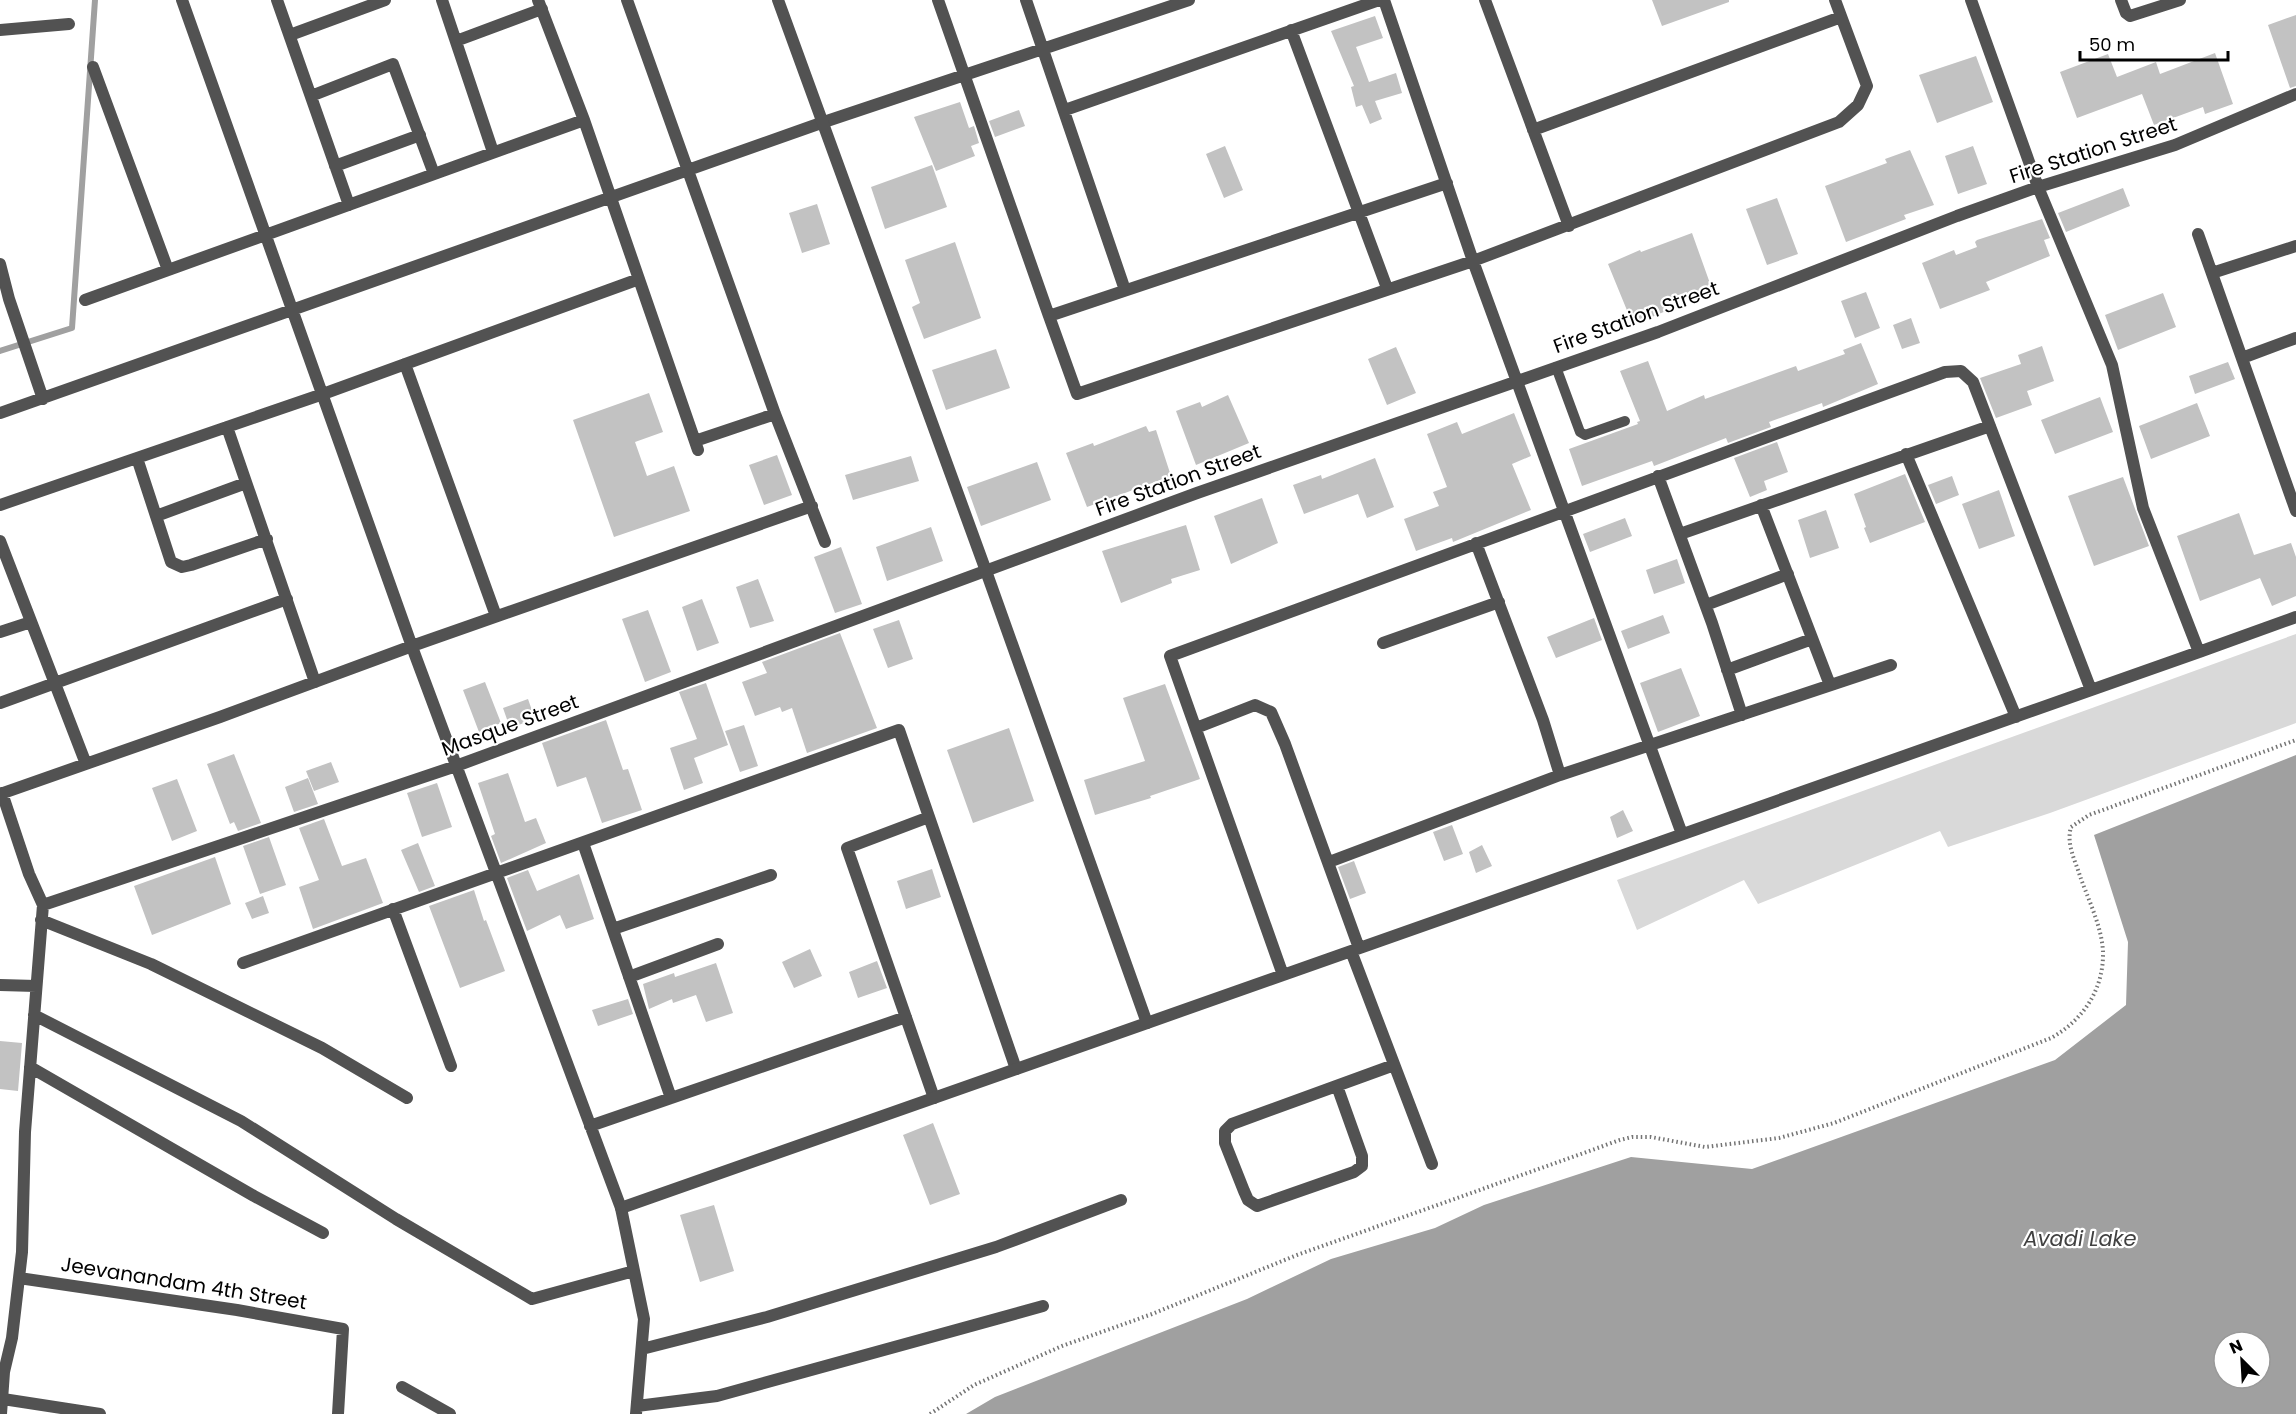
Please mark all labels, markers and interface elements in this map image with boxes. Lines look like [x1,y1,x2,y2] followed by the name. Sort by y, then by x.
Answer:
[2080,24,2228,62] scale bar
[2089,32,2135,57] text: 50 m
[2006,110,2180,190] street label: Fire Station Street
[1549,274,1723,360] street label: Fire Station Street
[1091,437,1265,523] street label: Fire Station Street
[438,687,582,763] street label: Masque Street
[2023,1224,2136,1253] water label: Avadi Lake
[59,1250,309,1316] street label: Jeevanandam 4th Street
[2212,1330,2272,1390] north arrow
[2226,1334,2246,1360] text: N

